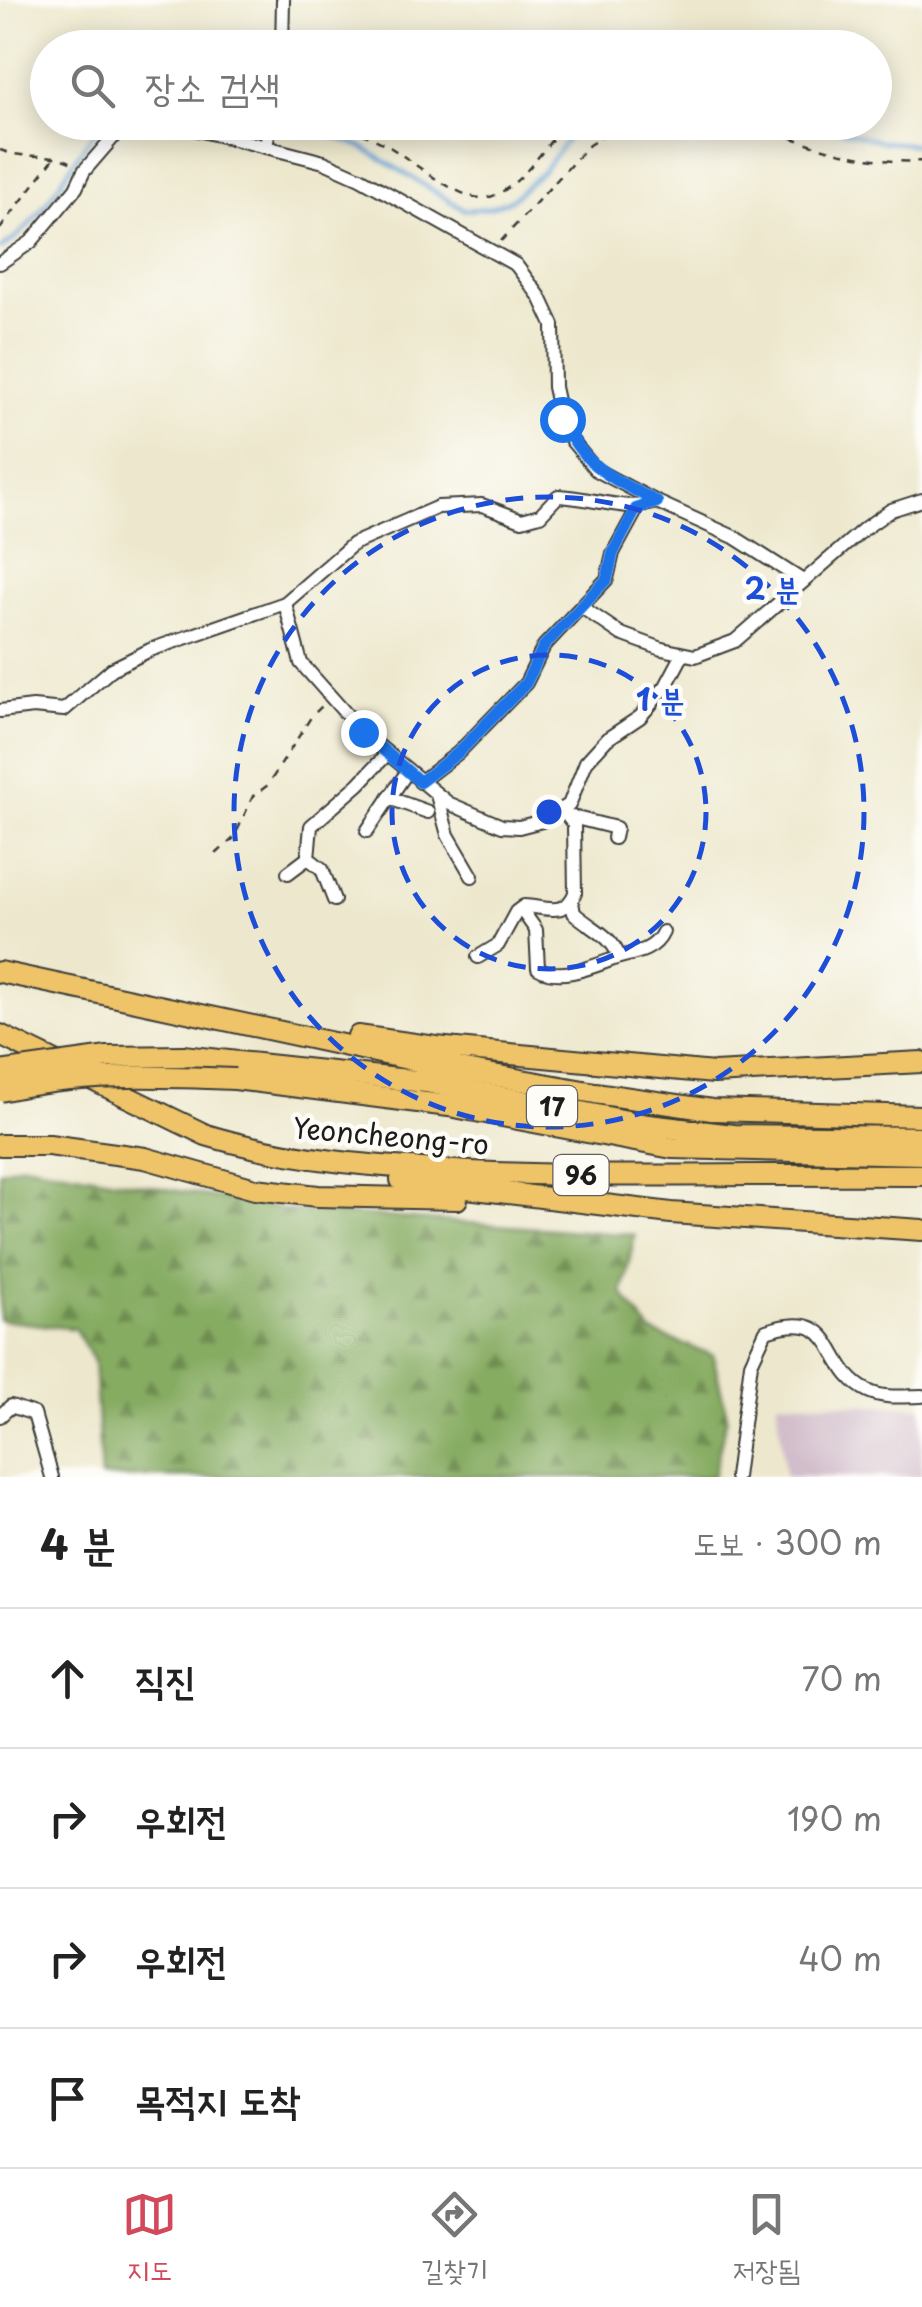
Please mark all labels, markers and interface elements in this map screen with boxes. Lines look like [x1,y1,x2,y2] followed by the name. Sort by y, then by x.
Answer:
[30,30,892,140] search box
[145,57,280,114] text: 장소 검색
[65,58,120,113] icon: search
[540,397,586,443] route start
[745,565,799,610] text: 2 분
[636,676,684,721] text: 1 분
[341,710,387,756] route end
[531,794,567,830] centre of rings
[527,1086,577,1126] road number: 17
[291,1105,491,1165] street label: Yeoncheong-ro
[554,1155,608,1195] road number: 96
[40,1511,116,1574] text: 4 분
[693,1518,882,1566] text: 도보 · 300 m
[135,1650,196,1707] text: 직진
[40,1651,95,1706] icon: ahead
[802,1654,882,1702] text: 70 m
[135,1790,227,1847] text: 우회전
[40,1791,95,1846] icon: right
[787,1794,882,1842] text: 190 m
[135,1930,227,1987] text: 우회전
[40,1931,95,1986] icon: right
[798,1934,882,1982] text: 40 m
[135,2070,300,2127] text: 목적지 도착
[40,2071,95,2126] icon: arrive
[122,2187,177,2290] tab: 지도
[421,2187,489,2290] tab: 길찾기
[732,2187,800,2290] tab: 저장됨

